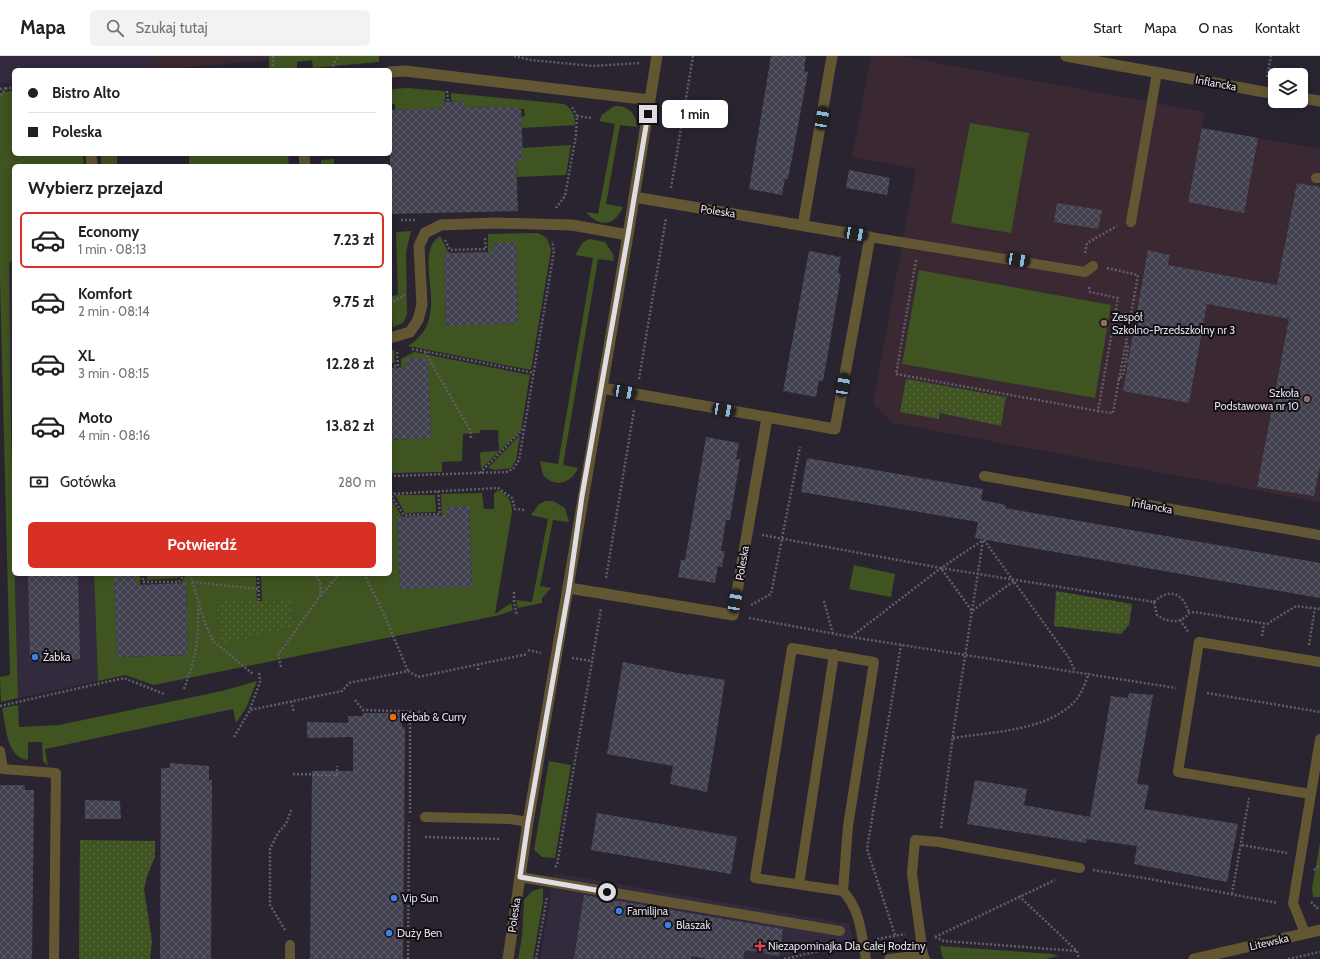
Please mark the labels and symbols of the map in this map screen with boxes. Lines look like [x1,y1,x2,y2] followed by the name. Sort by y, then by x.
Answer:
[1194,72,1238,94] street label: Inflancka
[662,100,728,128] callout: 1 min
[639,105,657,123] route end
[814,105,830,131] car
[700,201,737,221] street label: Poleska
[843,226,869,242] car
[1005,252,1031,268] car
[1112,310,1235,337] place label: Zespół Szkolno-Przedszkolny nr 3
[1099,318,1109,328] marker: Zespół Szkolno-Przedszkolny nr 3
[835,372,851,398] car
[612,384,638,400] car
[1214,386,1300,413] place label: Szkoła Podstawowa nr 10
[1302,394,1312,404] marker: Szkoła Podstawowa nr 10
[711,402,737,418] car
[1130,495,1174,517] street label: Inflancka
[732,544,752,581] street label: Poleska
[727,588,743,614] car
[43,650,71,664] place label: Żabka
[30,652,40,662] marker: Żabka
[401,710,467,724] place label: Kebab & Curry
[388,712,398,722] marker: Kebab & Curry
[598,883,616,901] route start
[402,891,438,905] place label: Vip Sun
[389,893,399,903] marker: Vip Sun
[505,896,523,933] street label: Poleska
[627,904,669,918] place label: Familijna
[614,906,624,916] marker: Familijna
[676,918,710,932] place label: Blaszak
[663,920,673,930] marker: Blaszak
[397,926,442,940] place label: Duży Ben
[384,928,394,938] marker: Duży Ben
[1248,931,1291,953] street label: Litewska
[768,939,926,953] place label: Niezapominajka Dla Całej Rodziny
[755,941,765,951] marker: Niezapominajka Dla Całej Rodziny

